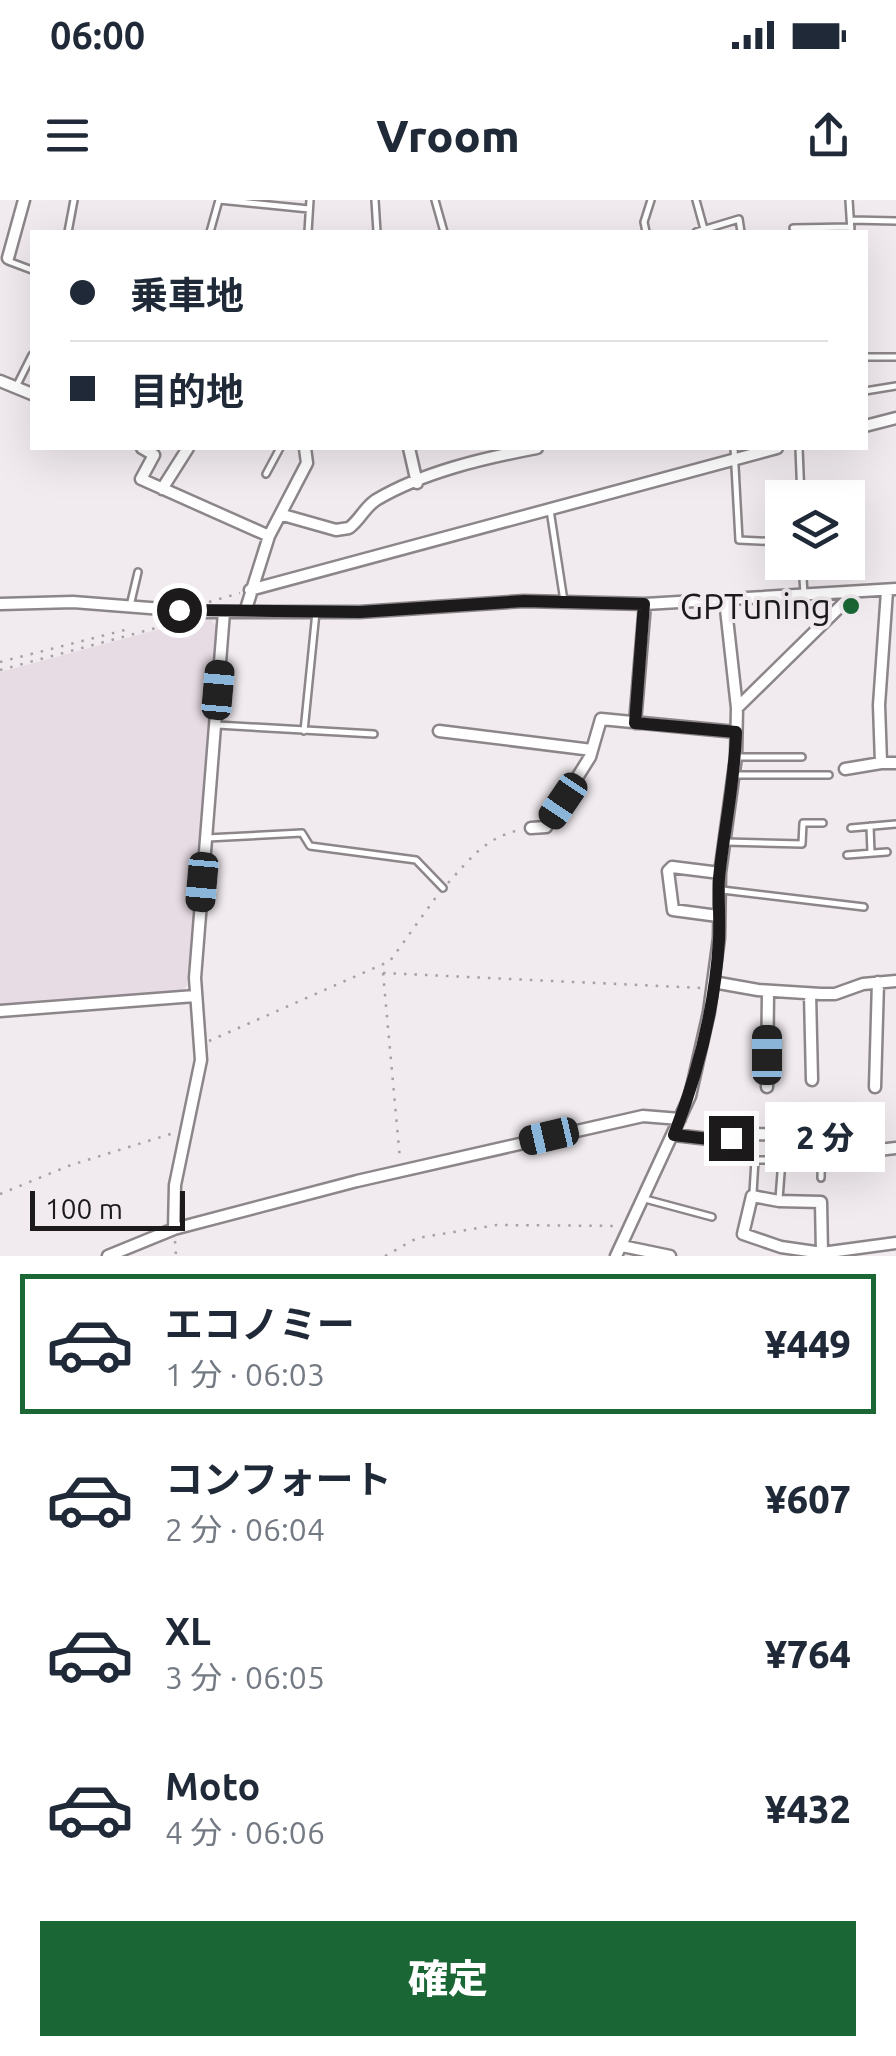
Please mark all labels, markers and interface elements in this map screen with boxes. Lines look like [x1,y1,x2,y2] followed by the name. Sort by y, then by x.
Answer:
[50,14,145,56] text: 06:00
[40,108,95,163] icon: menu
[801,108,856,163] icon: share
[376,110,520,161] text: Vroom
[130,274,244,316] text: 乗車地
[130,370,244,412] text: 目的地
[765,480,865,580] map controls
[765,480,865,580] button: layers
[680,586,831,626] place label: GPTuning
[157,588,202,633] route start
[840,595,862,617] marker: GPTuning
[200,659,236,721] car
[534,768,592,834] car
[184,851,220,913] car
[752,1025,782,1085] car
[766,1103,886,1173] callout: 2 分
[516,1115,582,1157] car
[709,1116,754,1161] route end
[796,1119,854,1155] text: 2 分
[30,1186,185,1230] scale bar
[45,1193,123,1224] text: 100 m
[45,1299,135,1389] icon: car
[165,1303,355,1345] text: エコノミー
[765,1323,851,1365] text: ¥449
[165,1356,325,1392] text: 1 分 · 06:03
[45,1454,135,1544] icon: car
[165,1458,392,1500] text: コンフォート
[765,1478,851,1520] text: ¥607
[165,1511,325,1547] text: 2 分 · 06:04
[45,1609,135,1699] icon: car
[165,1610,211,1652] text: XL
[765,1633,851,1675] text: ¥764
[165,1659,325,1695] text: 3 分 · 06:05
[45,1764,135,1854] icon: car
[165,1765,260,1807] text: Moto
[765,1788,851,1830] text: ¥432
[165,1814,325,1850] text: 4 分 · 06:06
[40,1921,856,2036] button: 確定

